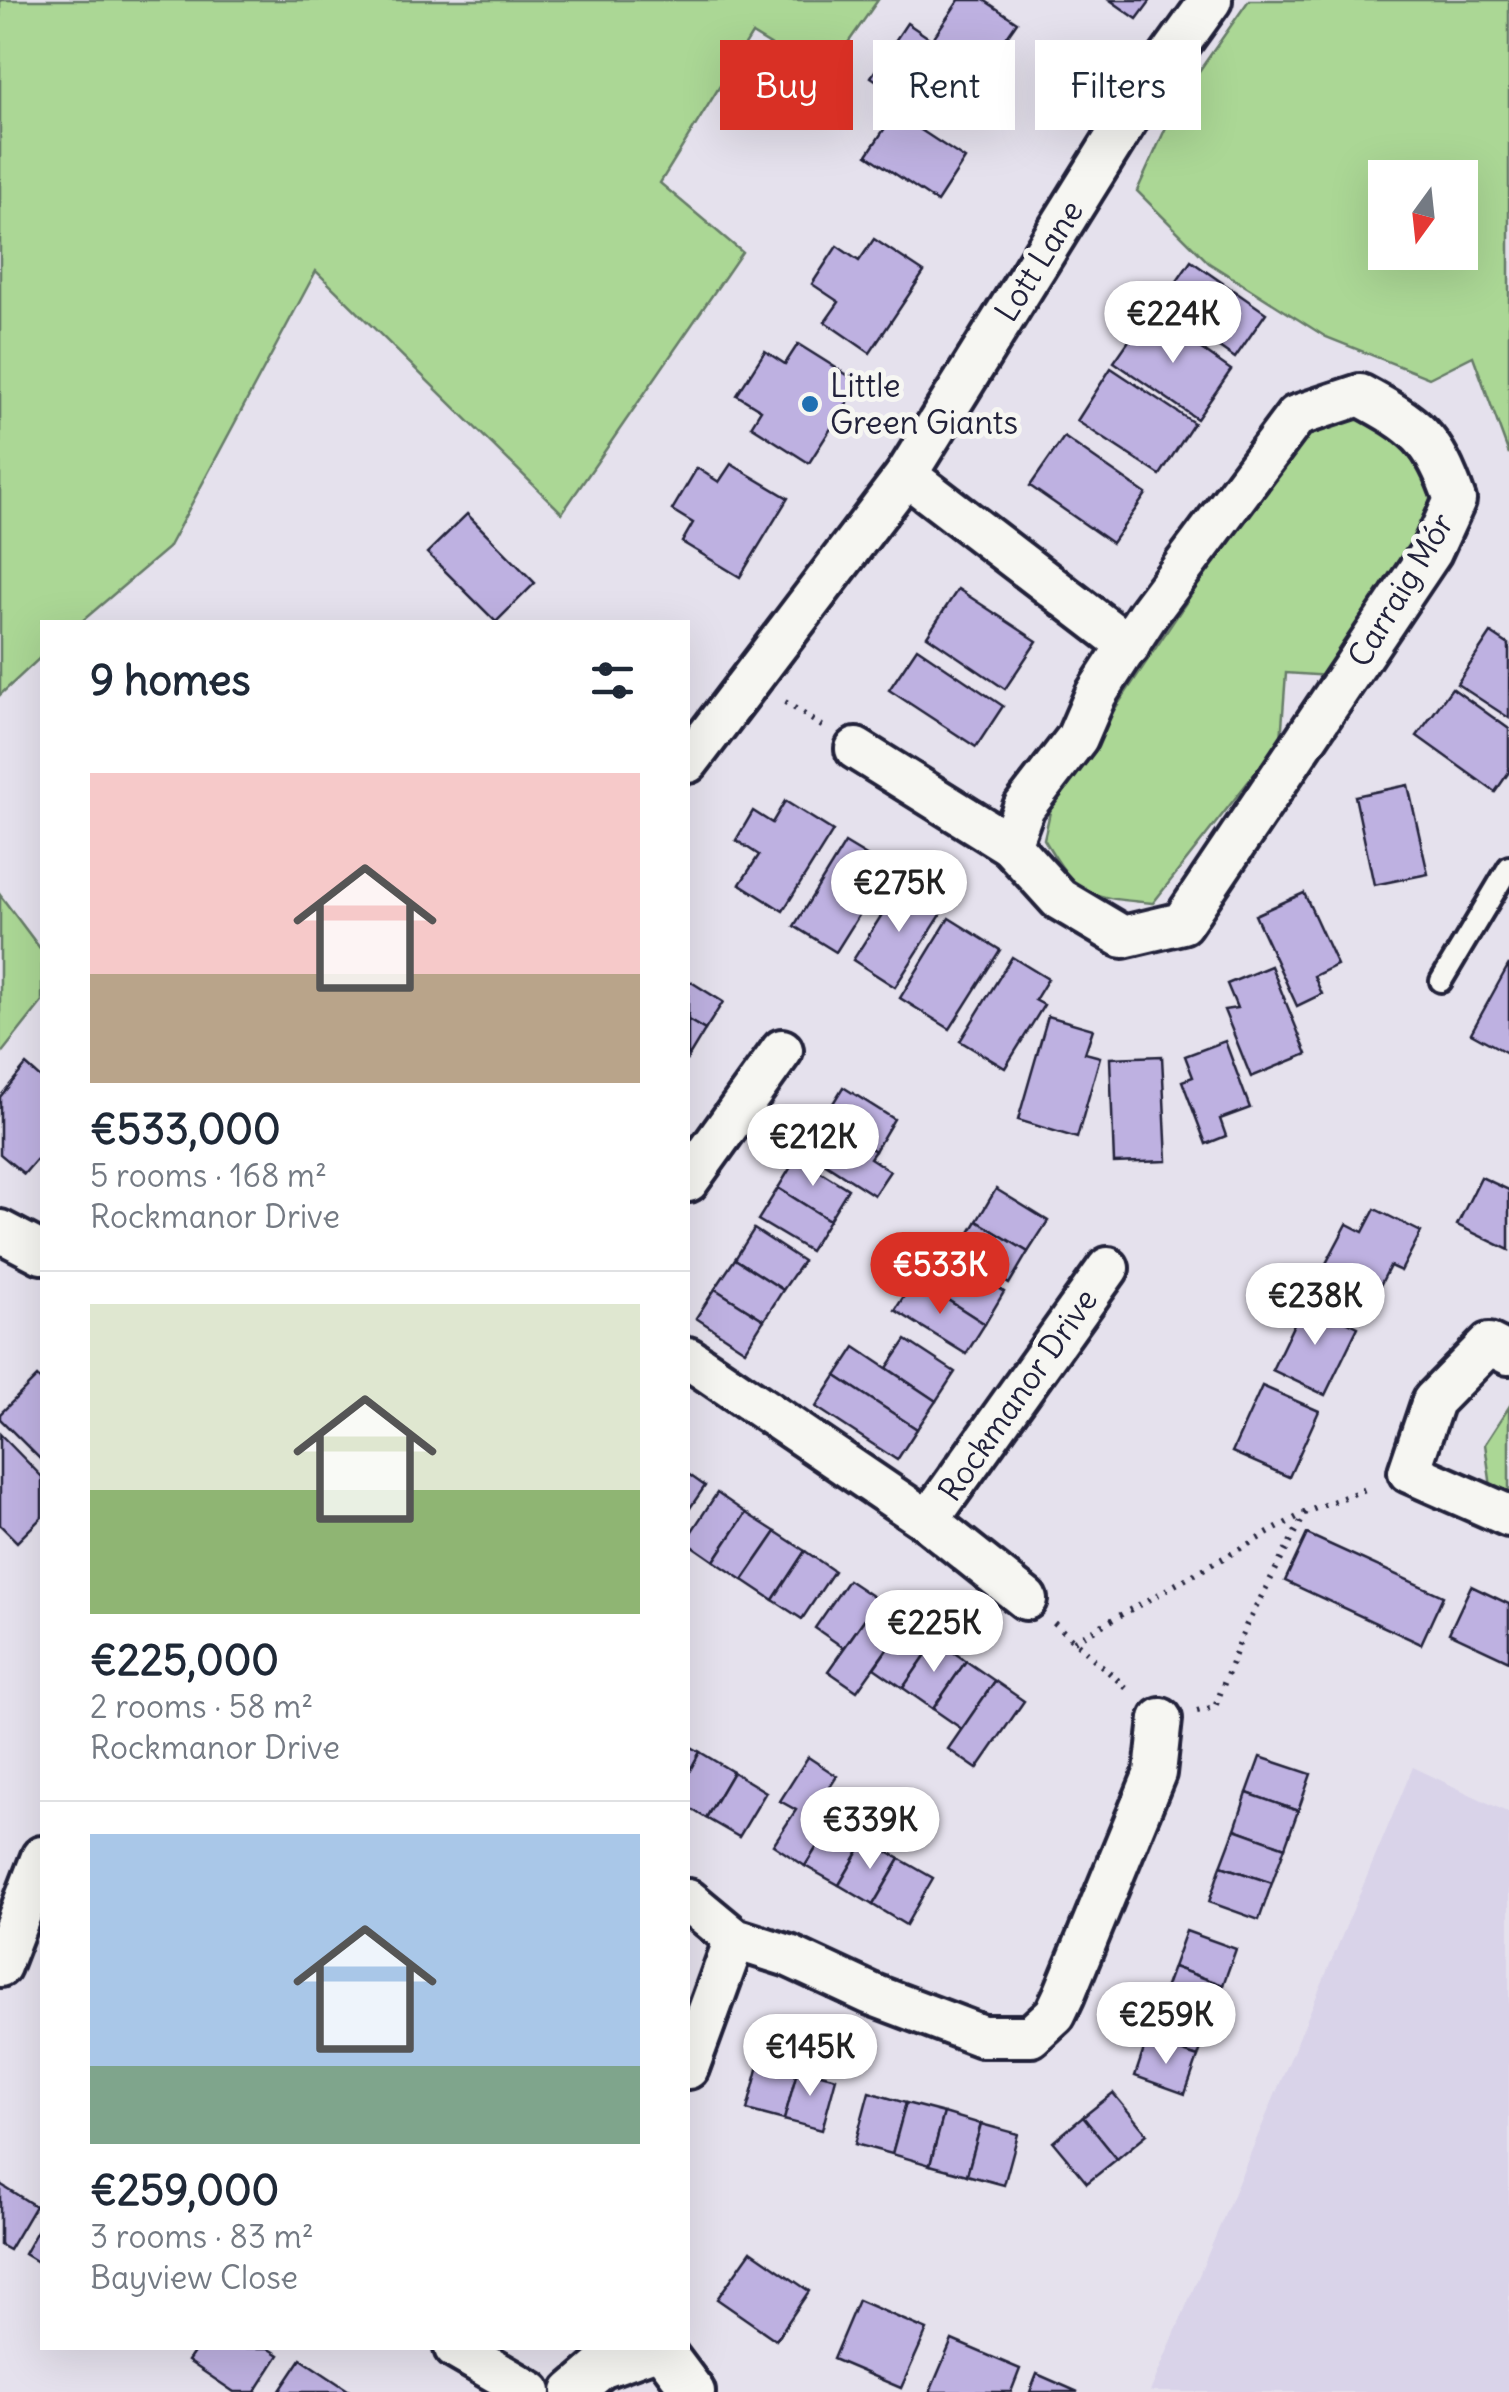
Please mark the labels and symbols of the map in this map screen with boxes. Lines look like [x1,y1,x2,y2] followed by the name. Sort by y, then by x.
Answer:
[1368,160,1478,270] north arrow
[985,193,1092,329] street label: Lott Lane
[1103,281,1243,366] pin: €224K
[830,365,1018,443] place label: Little Green Giants
[799,393,821,415] marker: Little Green Giants
[1339,505,1463,674] street label: Carraig Mór
[829,850,969,935] pin: €275K
[743,1104,883,1189] pin: €212K
[870,1232,1010,1317] pin: €533K
[1245,1263,1385,1348] pin: €238K
[929,1281,1106,1509] street label: Rockmanor Drive
[864,1590,1004,1675] pin: €225K
[800,1787,940,1872] pin: €339K
[1096,1982,1236,2067] pin: €259K
[740,2014,880,2099] pin: €145K

